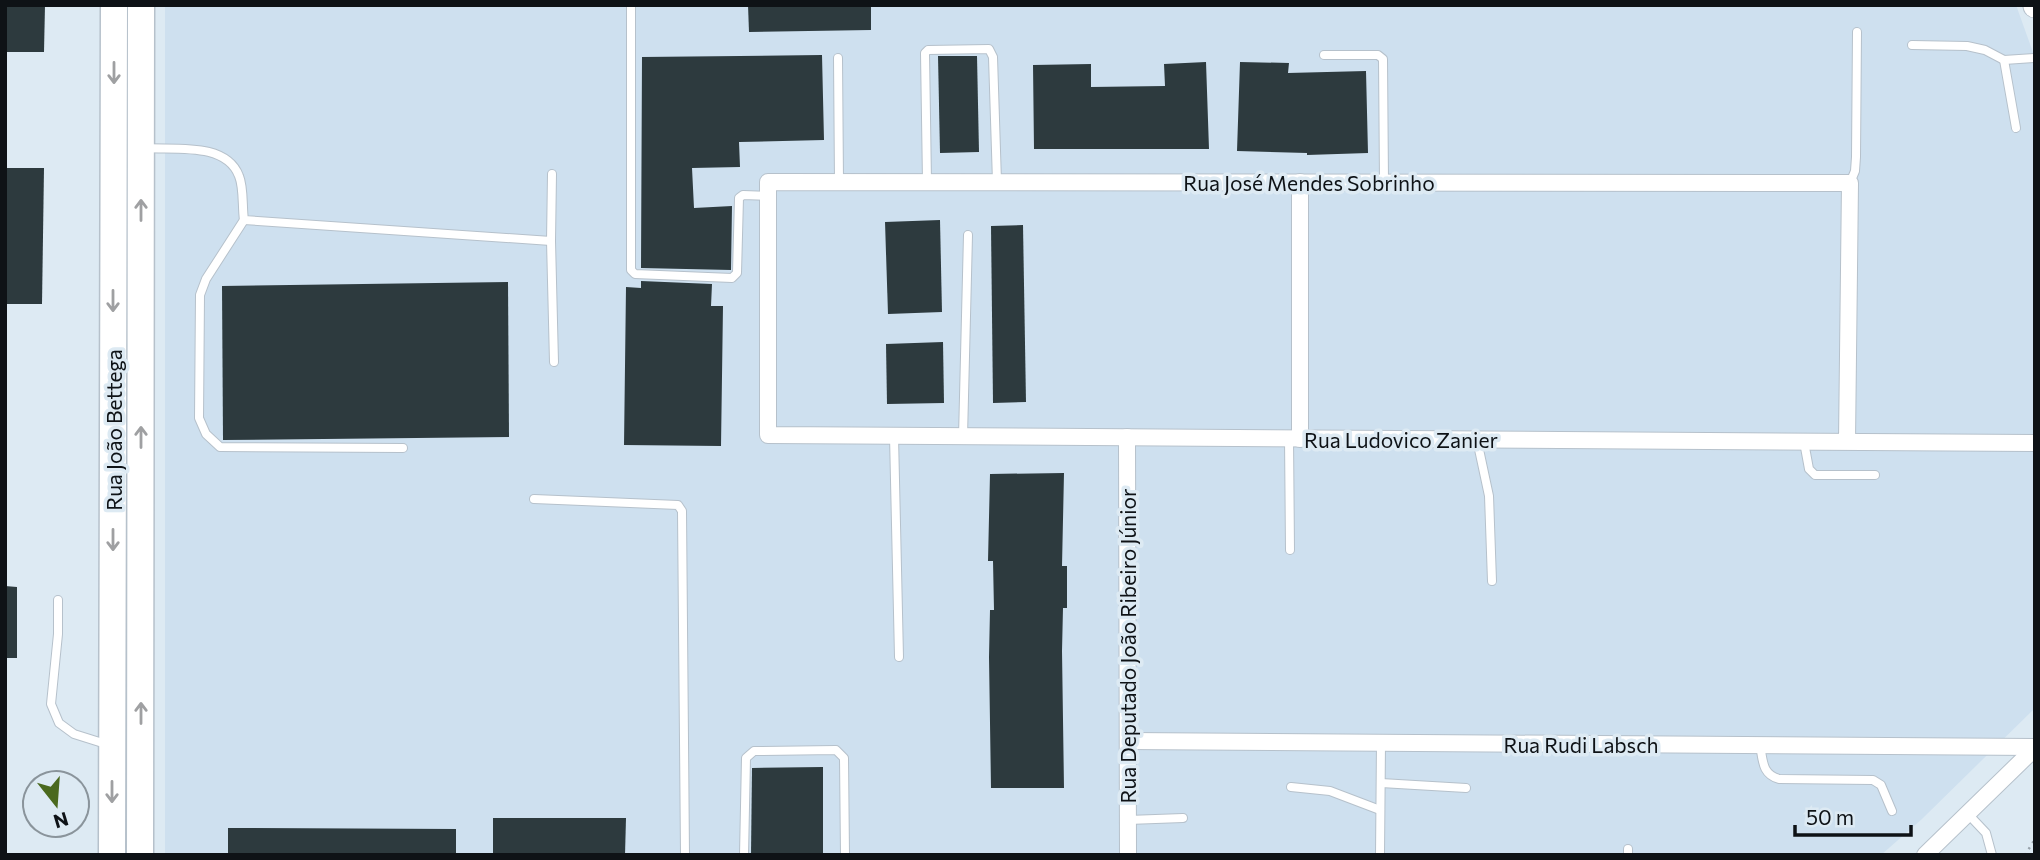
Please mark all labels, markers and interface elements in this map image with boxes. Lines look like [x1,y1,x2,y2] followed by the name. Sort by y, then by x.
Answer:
[107,62,121,85] one-way arrow
[1183,170,1435,195] street label: Rua José Mendes Sobrinho
[134,198,148,221] one-way arrow
[106,289,120,312] one-way arrow
[101,349,126,511] street label: Rua João Bettega
[134,426,148,449] one-way arrow
[1304,427,1498,452] street label: Rua Ludovico Zanier
[1115,489,1140,803] street label: Rua Deputado João Ribeiro Júnior
[106,528,120,551] one-way arrow
[134,702,148,725] one-way arrow
[1503,732,1659,757] street label: Rua Rudi Labsch
[21,769,91,839] north arrow
[105,780,119,803] one-way arrow
[1795,794,1910,838] scale bar
[1806,804,1854,829] text: 50 m
[51,808,71,834] text: N

